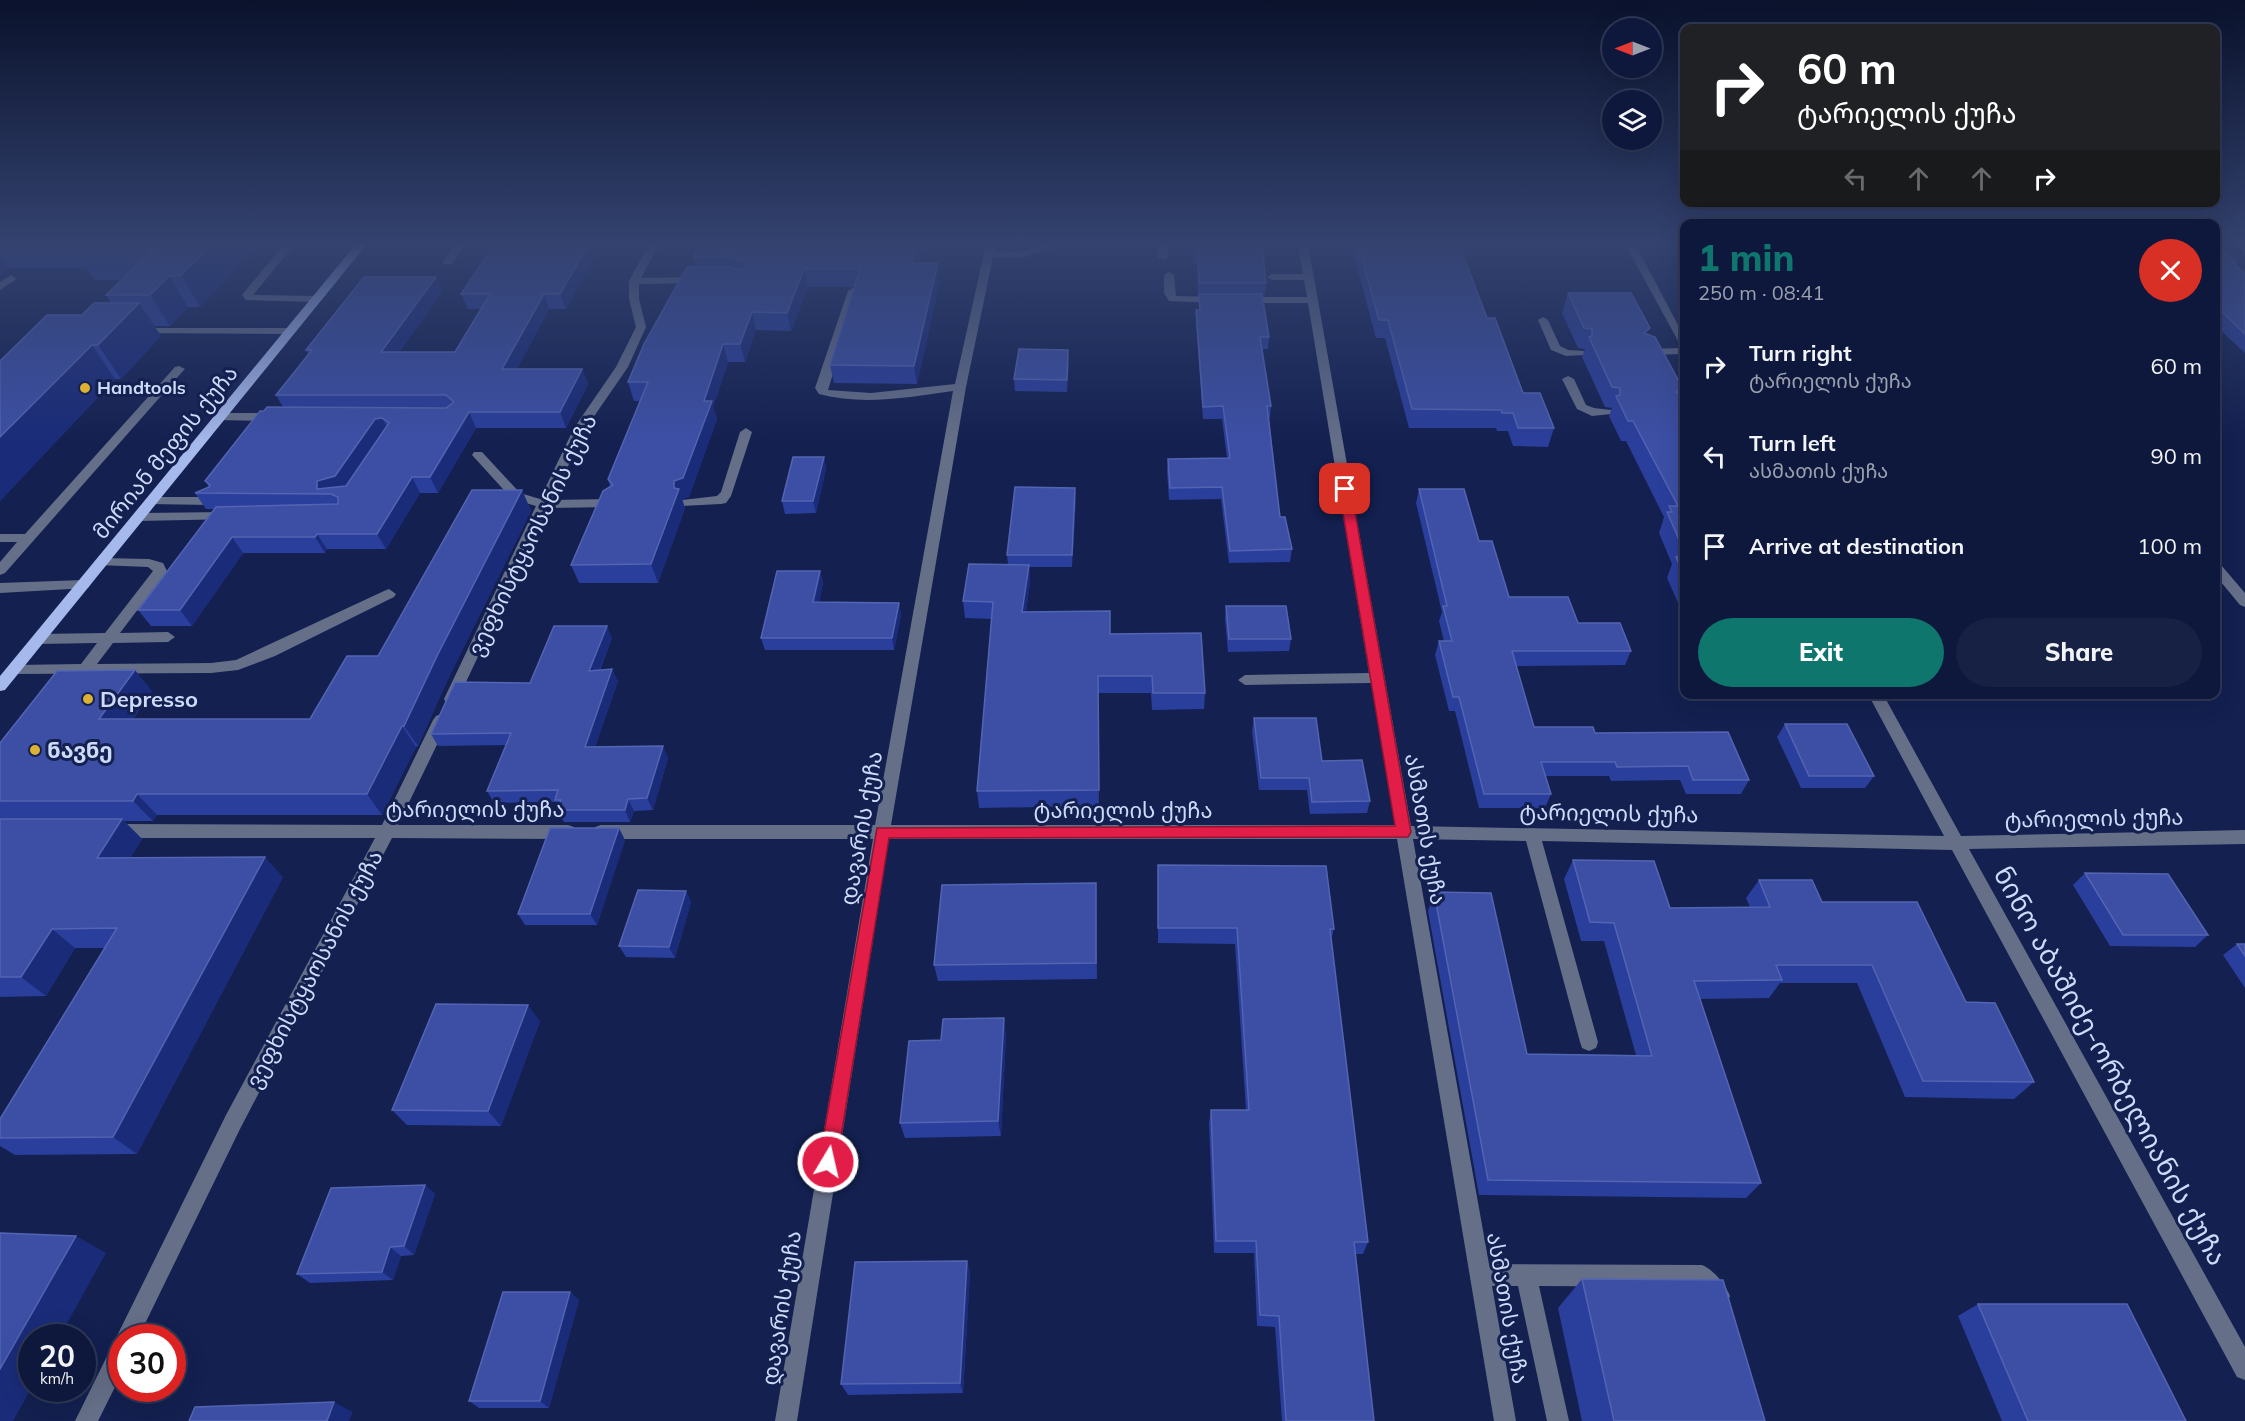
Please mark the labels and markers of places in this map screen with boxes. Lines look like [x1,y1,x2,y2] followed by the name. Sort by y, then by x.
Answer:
[97,376,186,399] place label: Handtools
[78,381,92,395] marker: Handtools
[1319,463,1370,514] pin
[100,685,198,713] place label: Depresso
[81,692,95,706] marker: Depresso
[47,736,113,764] place label: ნავნე
[28,743,42,757] marker: ნავნე

